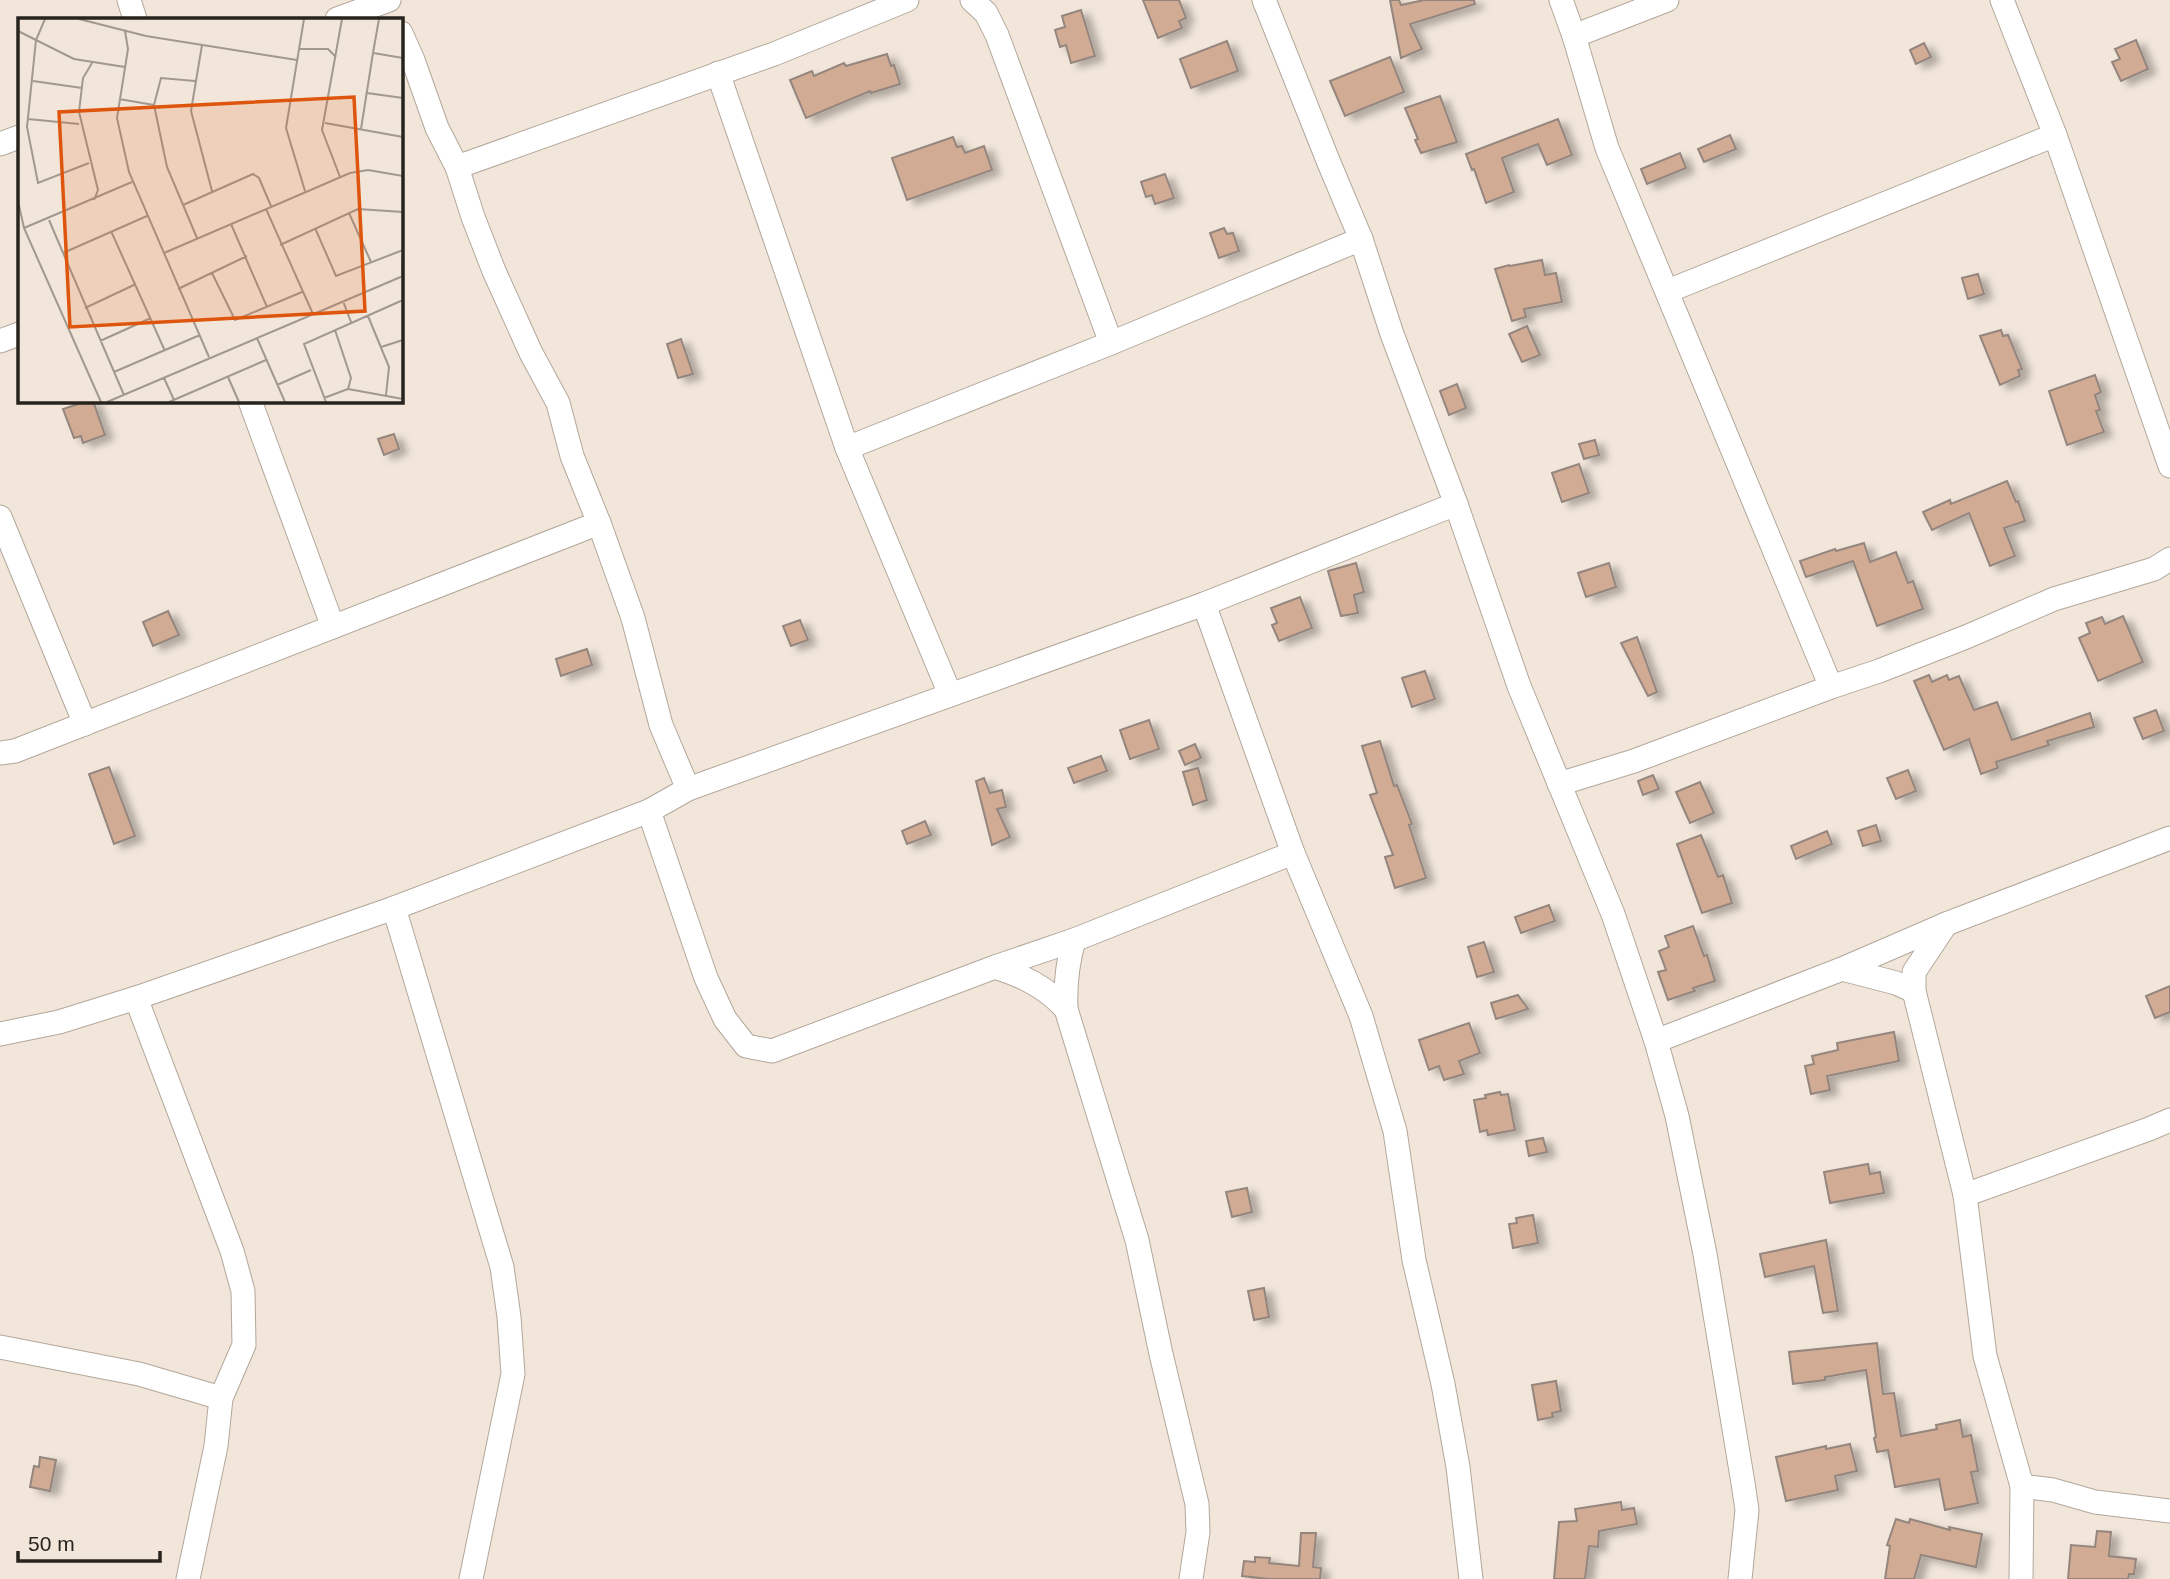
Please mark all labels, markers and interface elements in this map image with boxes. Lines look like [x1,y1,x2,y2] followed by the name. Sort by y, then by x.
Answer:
[18,18,402,402] inset map
[18,1520,159,1564] scale bar
[28,1532,75,1555] text: 50 m

